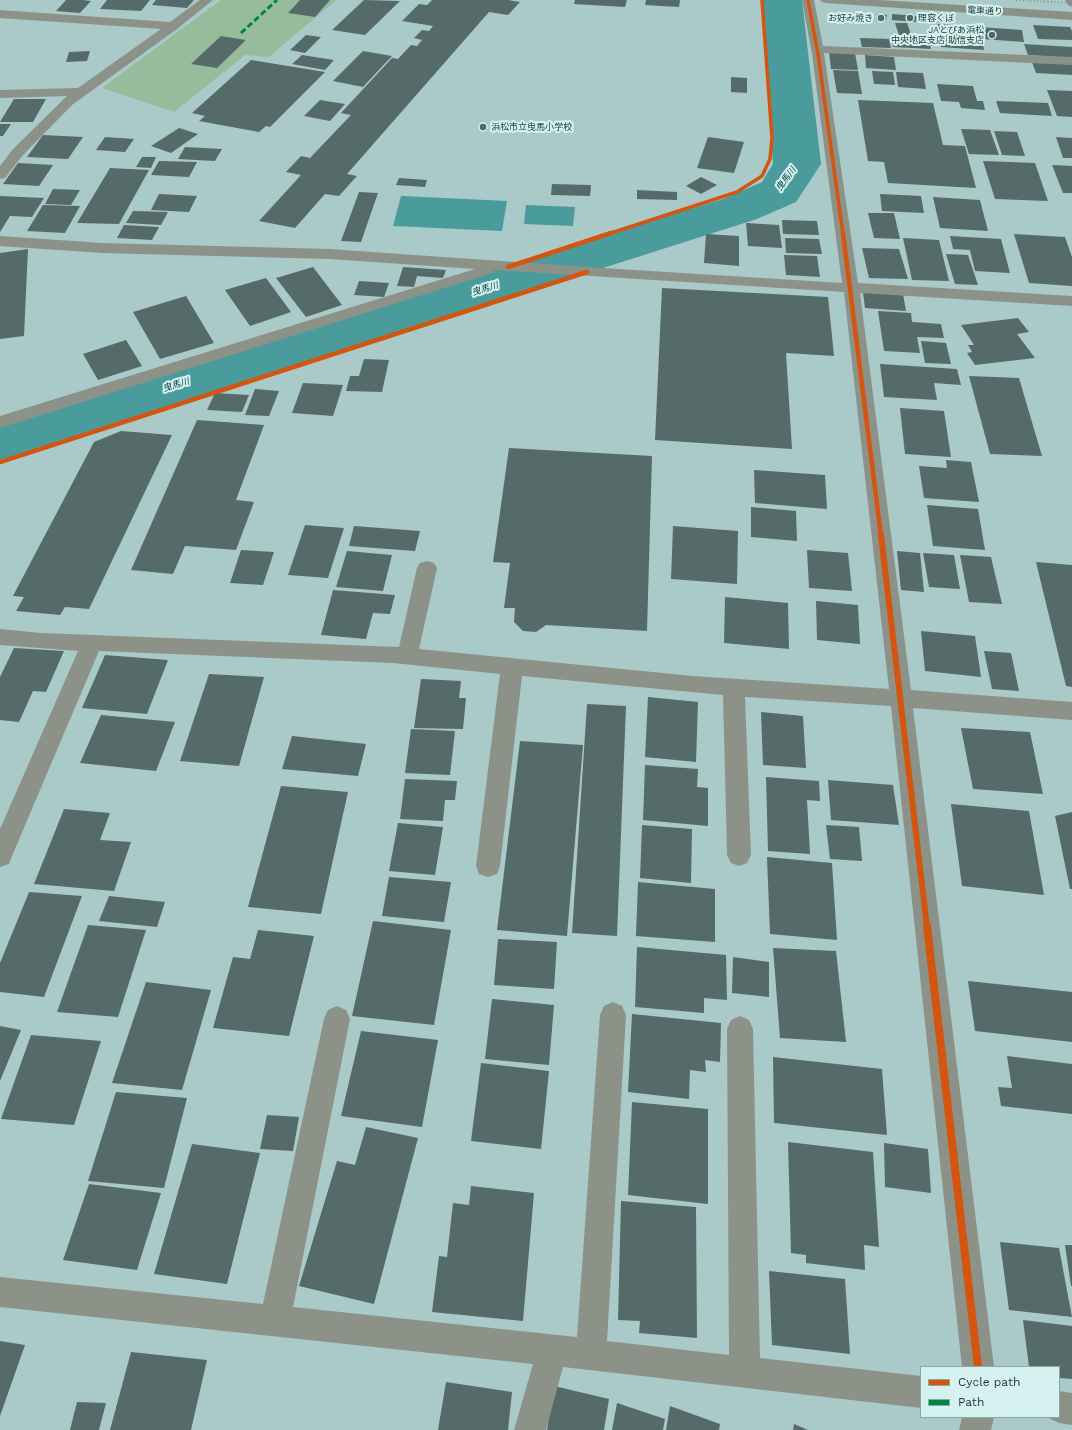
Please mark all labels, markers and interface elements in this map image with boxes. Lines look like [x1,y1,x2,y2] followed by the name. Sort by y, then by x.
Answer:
[967,5,1003,17] street label: 電車通り
[828,13,873,23] place label: お好み焼き
[876,13,886,23] marker: お好み焼き
[905,13,915,23] marker: 理容くぼ
[918,13,954,23] place label: 理容くぼ
[891,25,984,46] place label: JAとぴあ浜松 中央地区支店 助信支店
[987,30,997,40] marker: JAとぴあ浜松 中央地区支店 助信支店
[478,122,488,132] marker: 浜松市立曳馬小学校
[491,122,572,132] place label: 浜松市立曳馬小学校
[774,165,798,193] water label: 曳馬川
[471,280,499,298] water label: 曳馬川
[162,376,190,394] water label: 曳馬川
[920,1366,1060,1418] legend
[958,1375,1020,1389] text: Cycle path
[958,1395,984,1409] text: Path

